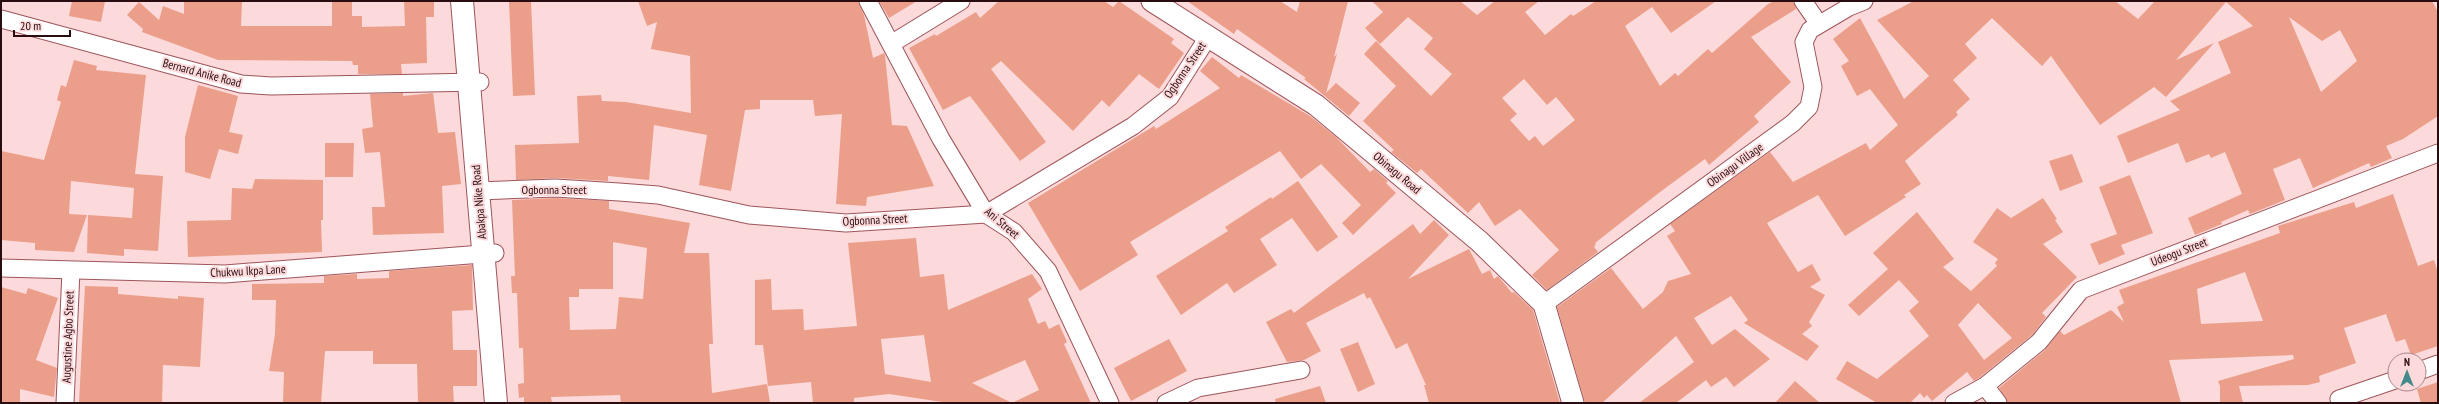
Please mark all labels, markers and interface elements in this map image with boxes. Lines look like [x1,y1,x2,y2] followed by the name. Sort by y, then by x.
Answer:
[14,12,70,38] scale bar
[20,18,41,33] text: 20 m
[1160,38,1209,101] street label: Ogbonna Street
[161,55,243,90] street label: Bernard Anike Road
[1704,139,1766,190] street label: Obinagu Village
[1370,148,1424,197] street label: Obinagu Road
[468,164,489,240] street label: Abakpa Nike Road
[522,182,587,197] street label: Ogbonna Street
[982,204,1023,242] street label: Ani Street
[842,210,908,229] street label: Ogbonna Street
[2148,234,2210,269] street label: Udeogu Street
[210,261,286,280] street label: Chukwu Ikpa Lane
[58,290,77,383] street label: Augustine Agbo Street
[2387,352,2427,392] north arrow
[2404,355,2410,369] text: N

